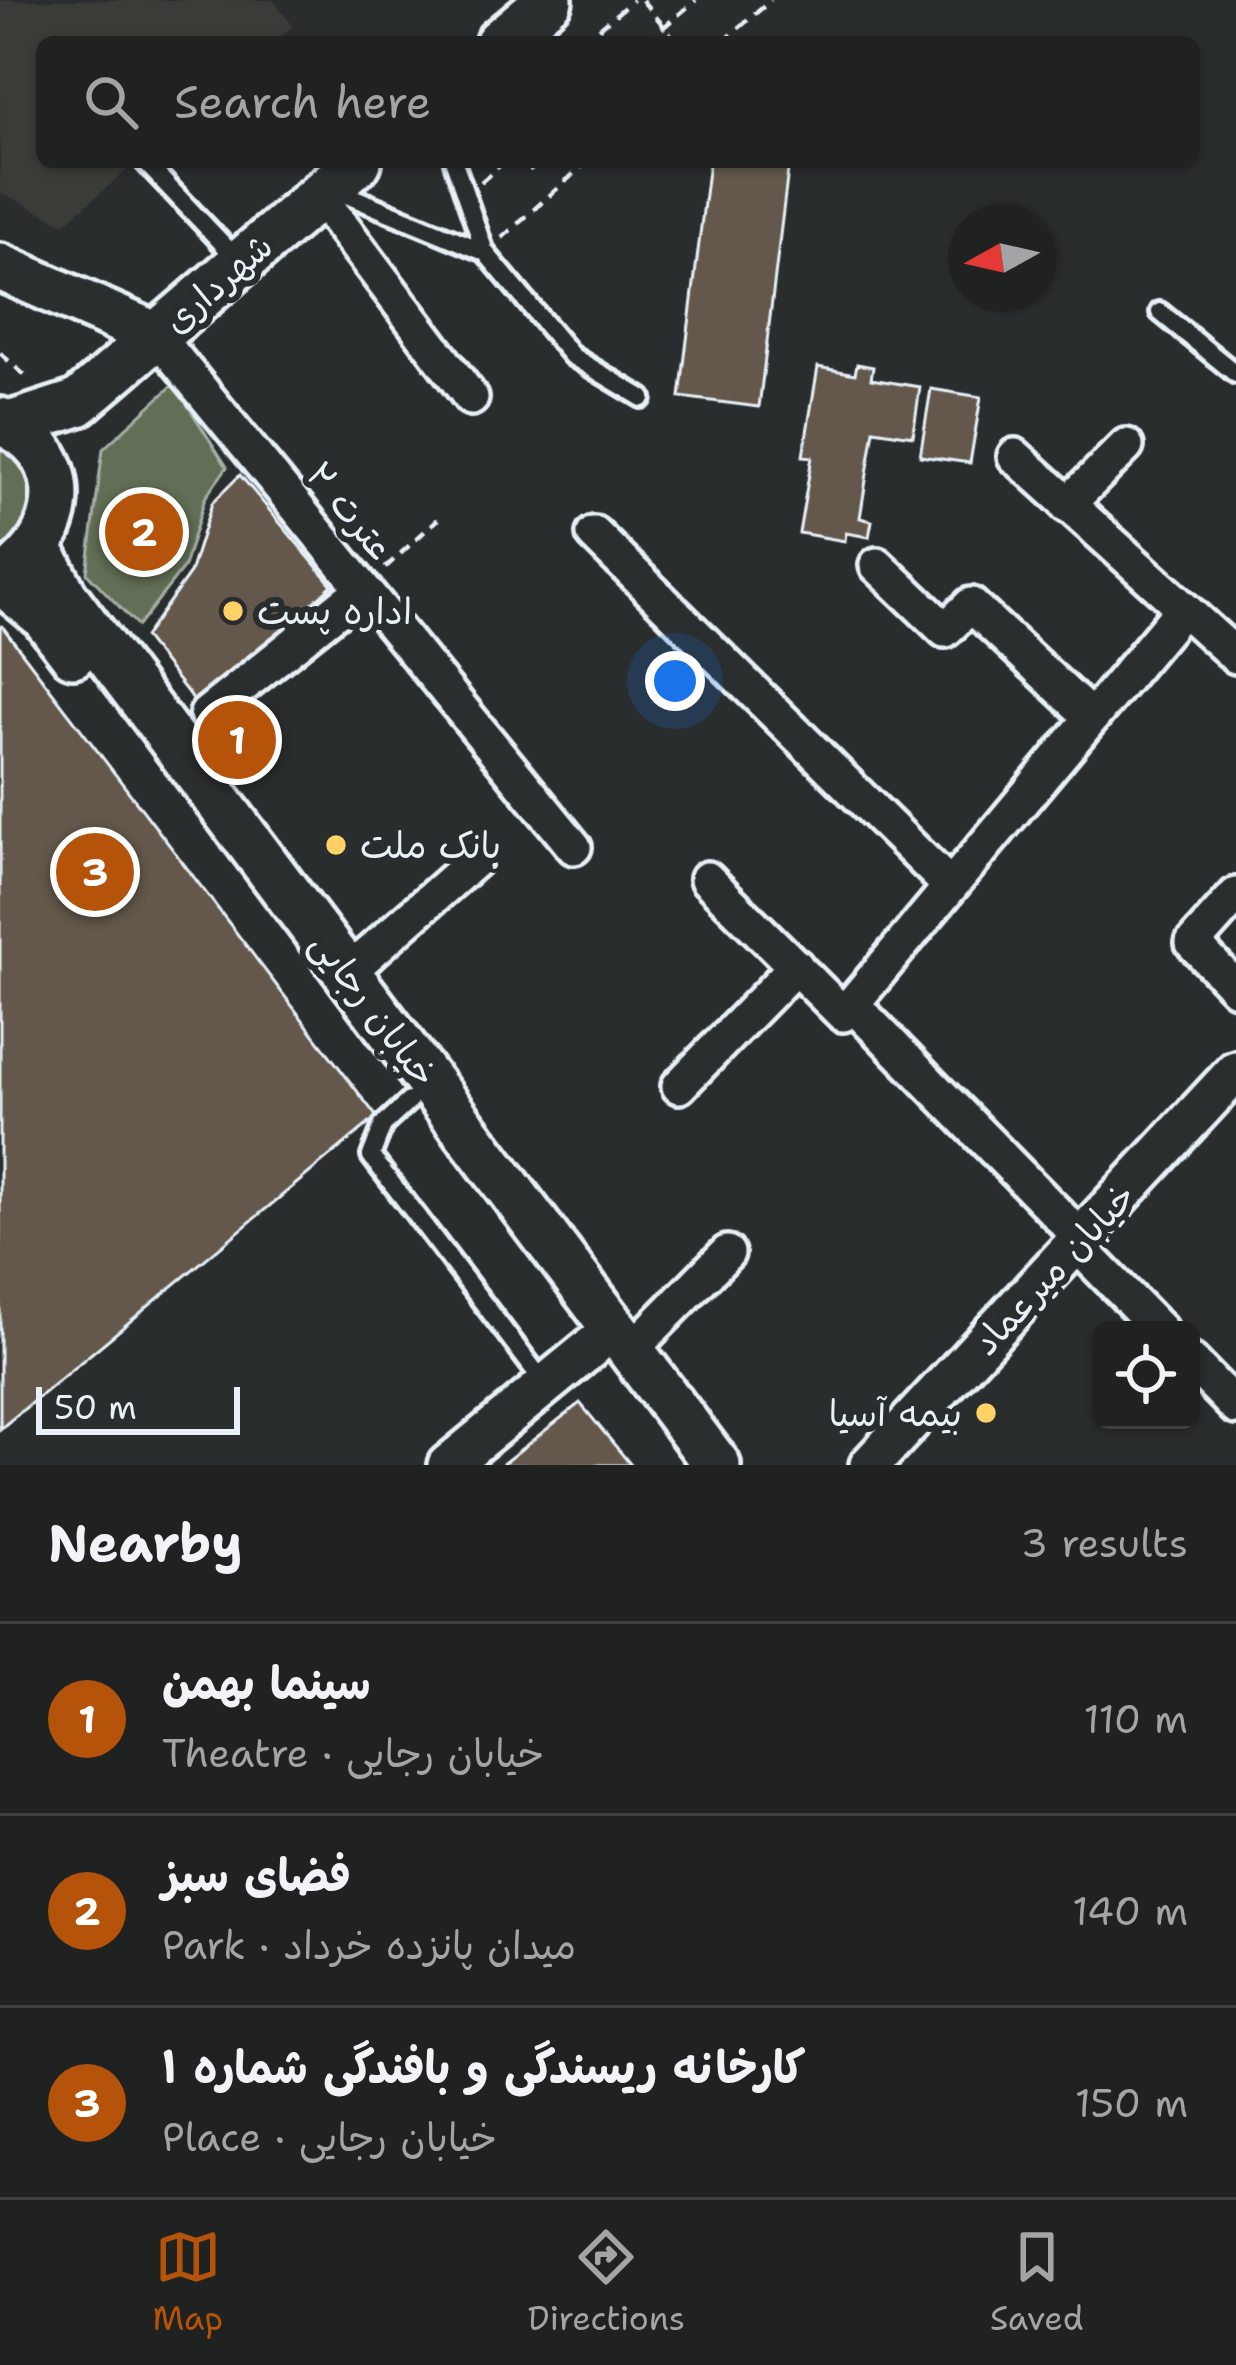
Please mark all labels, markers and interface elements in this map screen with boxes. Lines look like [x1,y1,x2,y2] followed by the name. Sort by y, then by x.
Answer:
[36,36,1200,168] search box
[78,69,144,135] icon: search
[174,72,431,132] text: Search here
[948,204,1056,312] north arrow
[153,222,283,344] street label: شهرداری
[295,451,405,571] street label: عترت ۲
[105,487,183,577] pin: 2
[257,587,412,636] place label: اداره پست
[220,598,246,624] marker: اداره پست
[645,651,705,711] your location
[198,695,276,785] pin: 1
[360,821,501,870] place label: بانک ملت
[56,827,134,917] pin: 3
[323,832,349,858] marker: بانک ملت
[299,921,449,1097] street label: خیابان رجایی
[961,1172,1147,1366] street label: خیابان میرعماد
[1092,1321,1200,1429] map controls
[1092,1321,1200,1429] button: locate
[36,1381,240,1434] scale bar
[54,1385,137,1430] text: 50 m
[829,1389,962,1438] place label: بیمه آسیا
[973,1400,999,1426] marker: بیمه آسیا
[48,1509,243,1577] text: Nearby
[1021,1517,1188,1569] text: 3 results
[162,1653,371,1713] text: سینما بهمن
[78,1693,96,1745] text: 1
[1084,1693,1188,1745] text: 110 m
[162,1727,544,1779] text: Theatre · خیابان رجایی
[162,1845,351,1905] text: فضای سبز
[73,1885,101,1937] text: 2
[1072,1885,1188,1937] text: 140 m
[162,1919,576,1971] text: Park · میدان پانزده خرداد
[162,2037,805,2097] text: کارخانه ریسندگی و بافندگی شماره ۱
[73,2077,101,2129] text: 3
[1075,2077,1188,2129] text: 150 m
[162,2111,497,2163] text: Place · خیابان رجایی
[152,2224,223,2341] tab: Map
[528,2224,685,2341] tab: Directions
[990,2224,1084,2341] tab: Saved

